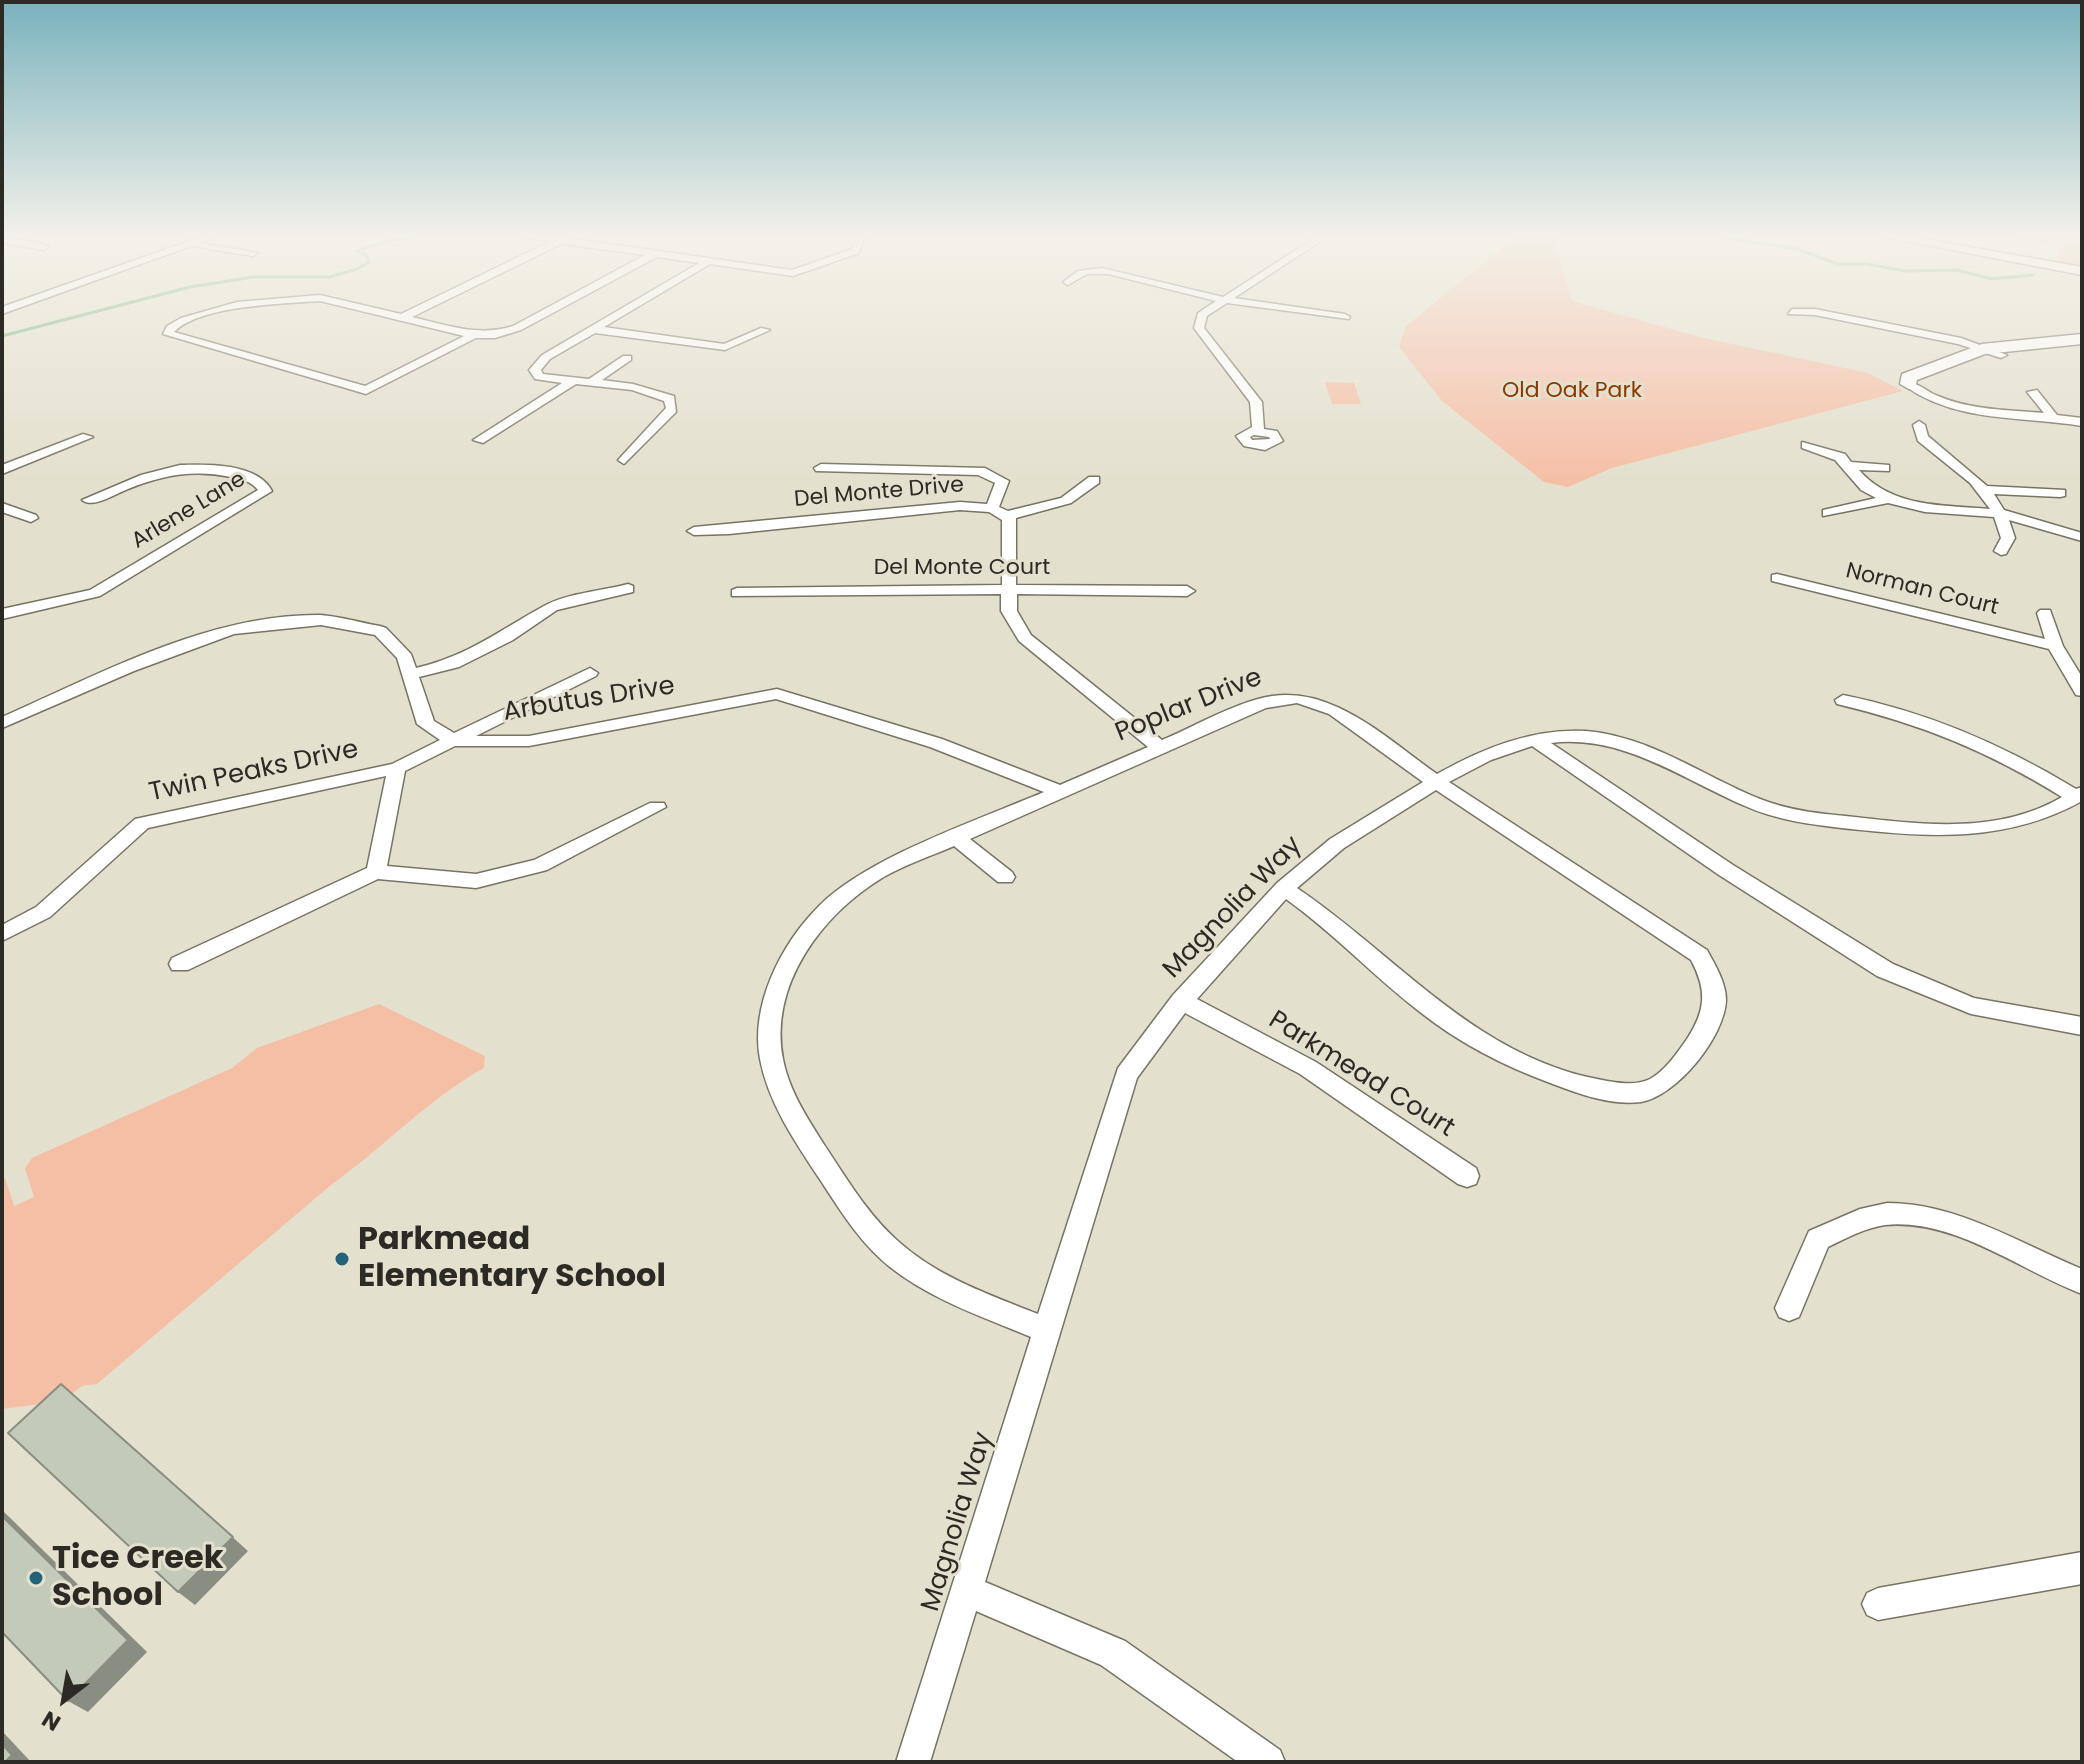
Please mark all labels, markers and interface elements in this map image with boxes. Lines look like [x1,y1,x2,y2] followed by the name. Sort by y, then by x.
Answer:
[1502,378,1642,404] park label: Old Oak Park
[127,467,251,555] street label: Arlene Lane
[793,472,965,514] street label: Del Monte Drive
[874,555,1050,581] street label: Del Monte Court
[1843,558,2001,622] street label: Norman Court
[1111,662,1267,750] street label: Poplar Drive
[501,671,677,729] street label: Arbutus Drive
[146,735,362,809] street label: Twin Peaks Drive
[1157,830,1309,986] street label: Magnolia Way
[1262,1005,1460,1145] street label: Parkmead Court
[358,1222,666,1297] place label: Parkmead Elementary School
[333,1250,351,1268] marker: Parkmead Elementary School
[916,1429,1000,1615] street label: Magnolia Way
[52,1541,223,1616] place label: Tice Creek School
[27,1569,45,1587] marker: Tice Creek School
[24,1660,104,1740] north arrow
[36,1703,66,1739] text: N

